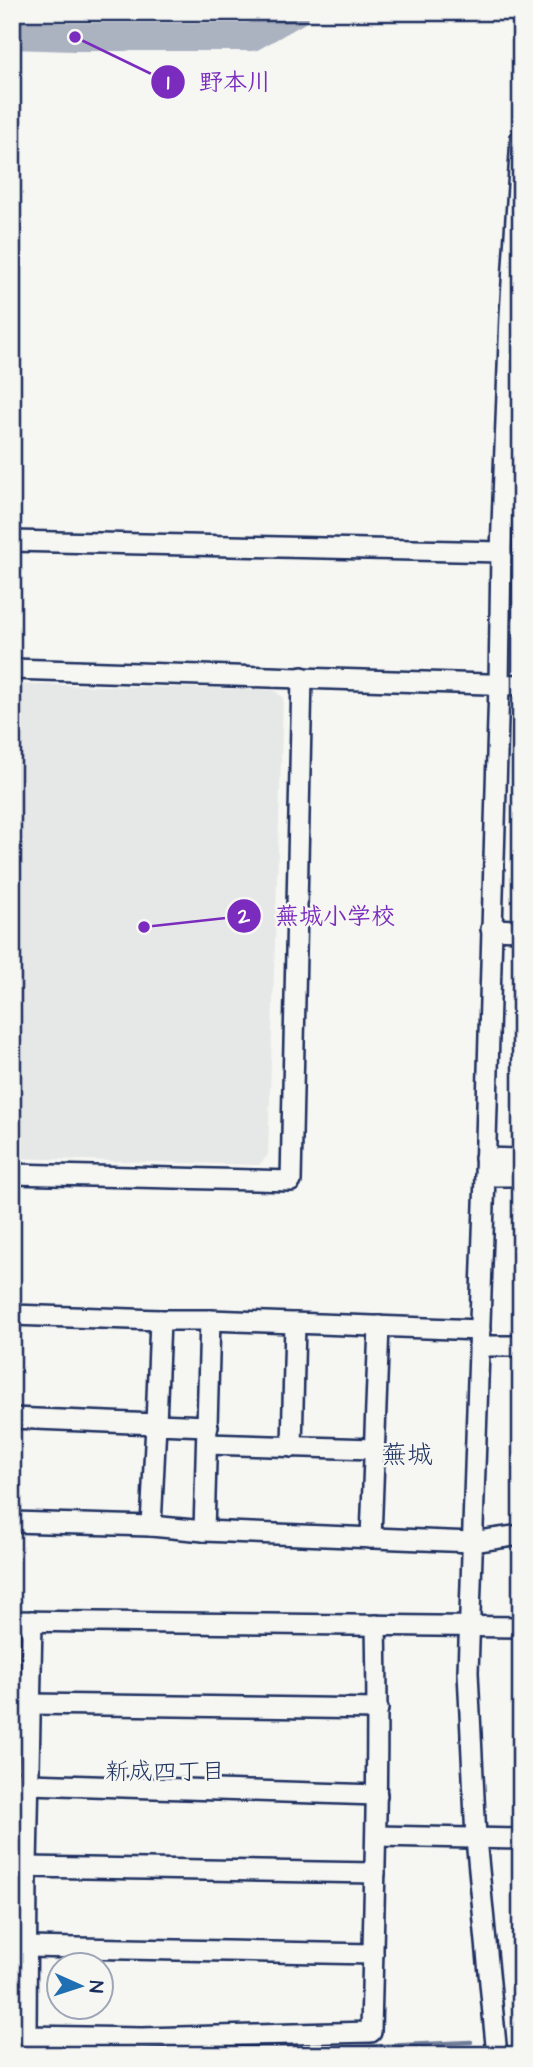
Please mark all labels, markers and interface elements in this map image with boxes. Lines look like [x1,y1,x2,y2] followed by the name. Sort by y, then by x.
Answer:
[150,59,285,104] callout: 野本川
[199,66,271,100] text: 野本川
[167,68,170,97] text: 1
[226,893,409,938] callout: 蕪城小学校
[275,900,395,934] text: 蕪城小学校
[237,902,251,931] text: 2
[381,1437,433,1473] district label: 蕪城
[105,1755,225,1789] district label: 新成四丁目
[46,1952,116,2022] north arrow
[82,1980,109,1994] text: N

